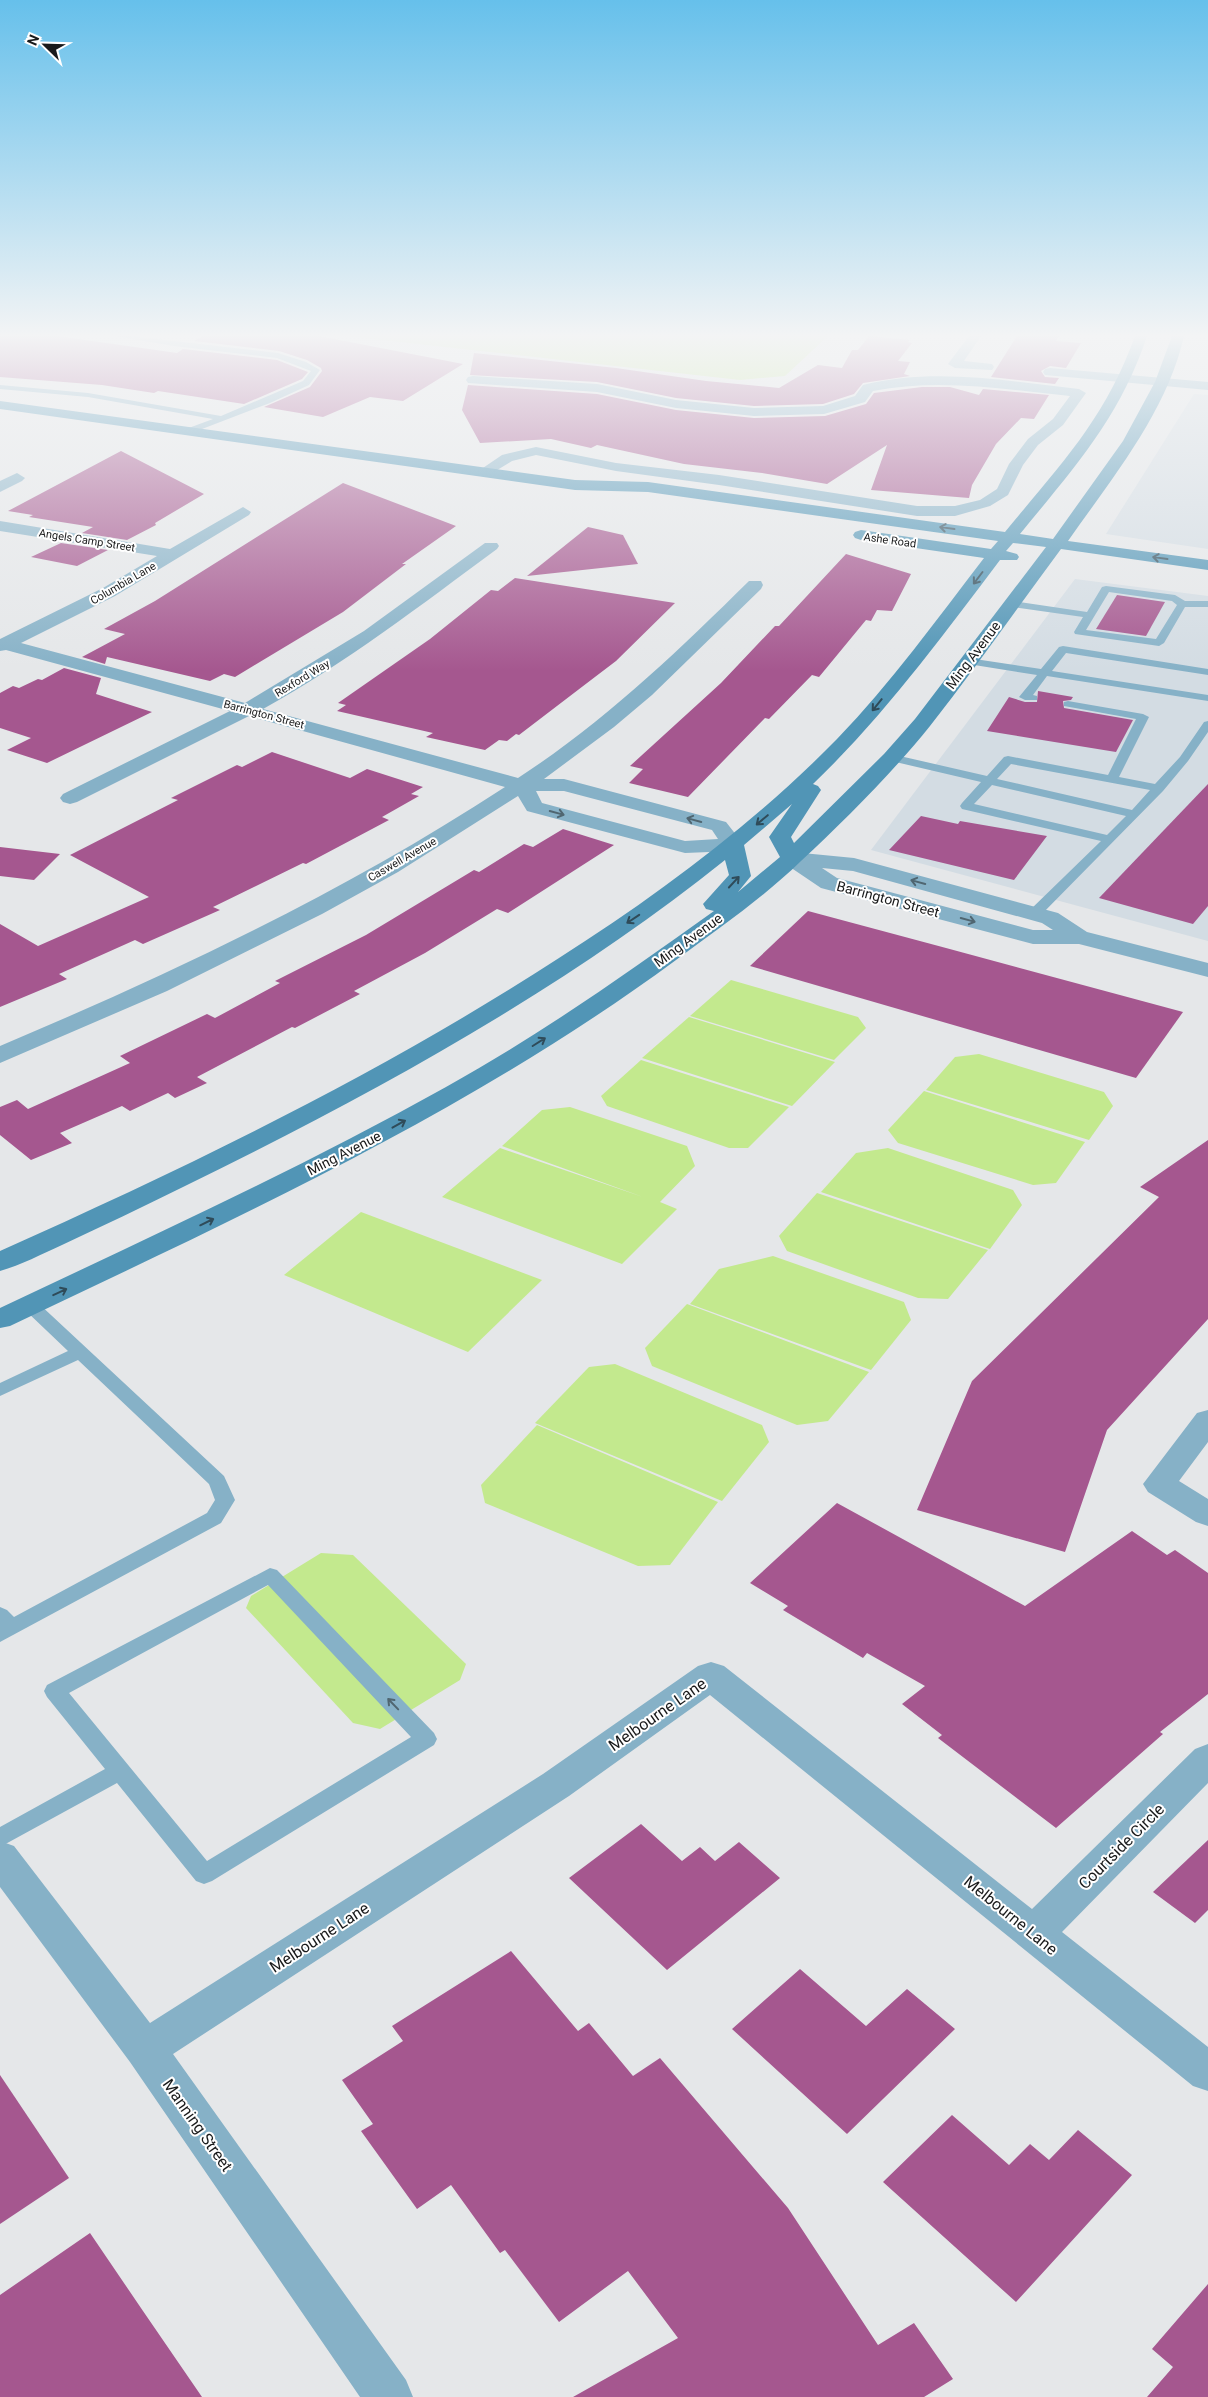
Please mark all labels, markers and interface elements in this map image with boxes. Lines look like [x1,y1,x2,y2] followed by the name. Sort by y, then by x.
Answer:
[20,20,70,70] north arrow
[24,32,42,48] text: N
[939,523,955,533] one-way arrow
[38,526,136,555] street label: Angels Camp Street
[863,530,917,551] street label: Ashe Road
[1152,553,1168,563] one-way arrow
[88,559,158,607] street label: Columbia Lane
[973,571,983,585] one-way arrow
[942,618,1004,692] street label: Ming Avenue
[273,657,333,700] street label: Rexford Way
[222,697,306,732] street label: Barrington Street
[872,698,883,711] one-way arrow
[548,809,564,818] one-way arrow
[687,814,703,824] one-way arrow
[756,814,769,825] one-way arrow
[366,834,439,884] street label: Caswell Avenue
[728,876,740,888] one-way arrow
[910,877,926,887] one-way arrow
[835,878,941,920] street label: Barrington Street
[651,910,725,970] street label: Ming Avenue
[627,914,641,924] one-way arrow
[960,916,976,925] one-way arrow
[532,1037,546,1048] one-way arrow
[391,1119,406,1129] one-way arrow
[305,1128,383,1178] street label: Ming Avenue
[199,1217,214,1226] one-way arrow
[53,1286,68,1296] one-way arrow
[605,1674,710,1755] street label: Melbourne Lane
[387,1697,399,1710] one-way arrow
[1075,1800,1168,1893] street label: Courtside Circle
[960,1872,1061,1959] street label: Melbourne Lane
[266,1898,373,1977] street label: Melbourne Lane
[159,2076,236,2175] street label: Manning Street

